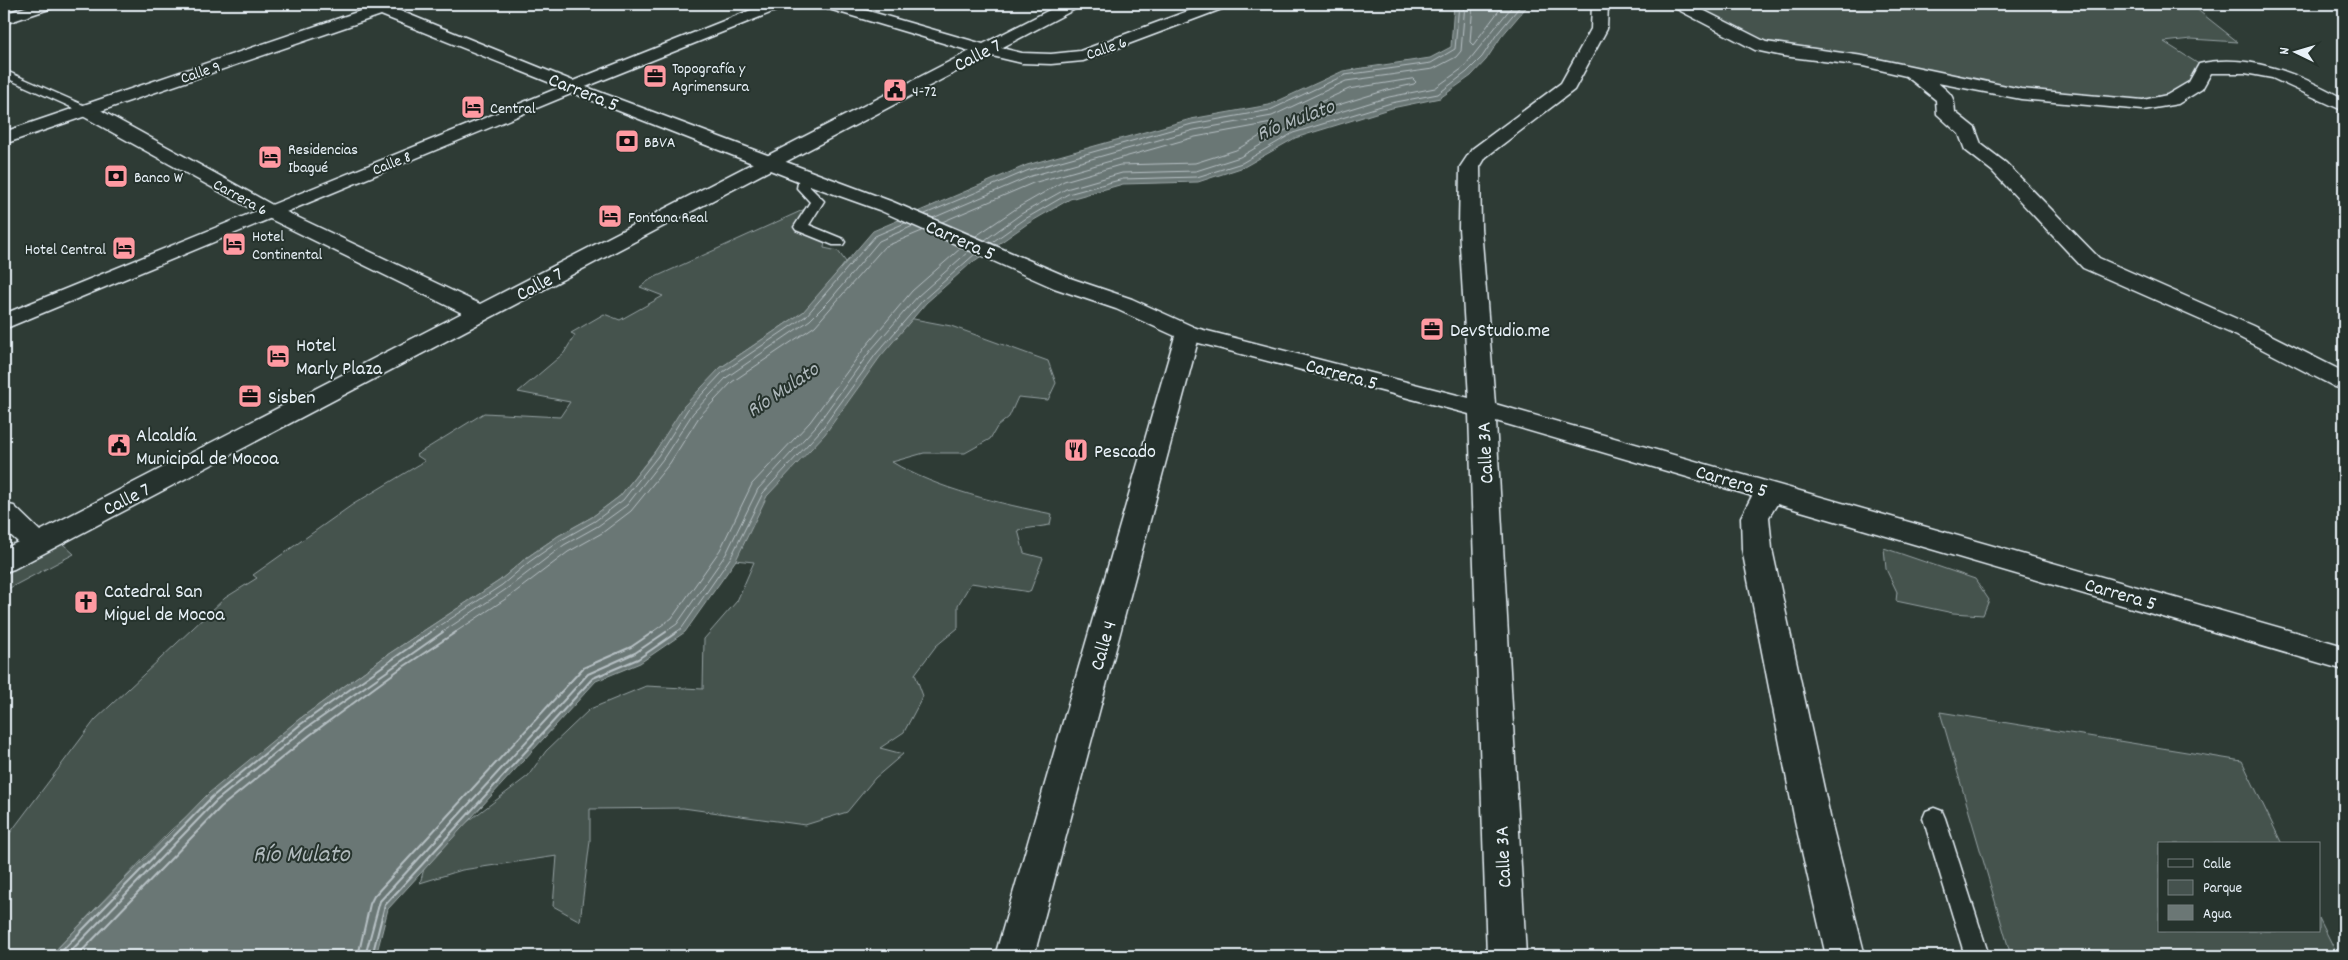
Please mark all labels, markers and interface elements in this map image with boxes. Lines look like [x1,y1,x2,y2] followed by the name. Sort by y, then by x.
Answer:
[2270,28,2320,78] north arrow
[1083,32,1130,67] street label: Calle 6
[950,33,1007,80] street label: Calle 7
[2275,47,2295,55] text: N
[178,56,224,91] street label: Calle 9
[672,58,750,99] place label: Topografía y Agrimensura
[642,63,668,89] office icon: Topografía y Agrimensura
[544,67,622,121] street label: Carrera 5
[882,77,908,103] public building icon: 4-72
[912,81,937,104] place label: 4-72
[1253,93,1341,150] water label: Río Mulato
[460,94,486,120] hotel icon: Central
[490,98,536,121] place label: Central
[614,128,640,154] bank icon: BBVA
[644,132,676,155] place label: BBVA
[288,139,358,180] place label: Residencias Ibagué
[257,144,283,170] hotel icon: Residencias Ibagué
[369,146,415,183] street label: Calle 8
[103,163,129,189] bank icon: Banco W
[134,167,184,190] place label: Banco W
[208,174,271,223] street label: Carrera 6
[597,203,623,229] hotel icon: Fontana Real
[628,207,708,230] place label: Fontana Real
[920,214,999,269] street label: Carrera 5
[252,226,322,267] place label: Hotel Continental
[221,231,247,257] hotel icon: Hotel Continental
[111,235,137,261] hotel icon: Hotel Central
[25,239,106,262] place label: Hotel Central
[512,262,569,310] street label: Calle 7
[1419,316,1445,342] office icon: DevStudio.me
[1450,318,1550,346] place label: DevStudio.me
[296,333,383,384] place label: Hotel Marly Plaza
[265,343,291,369] hotel icon: Hotel Marly Plaza
[1302,353,1380,399] street label: Carrera 5
[741,355,827,427] water label: Río Mulato
[237,383,263,409] office icon: Sisben
[268,385,316,413] place label: Sisben
[1471,421,1503,485] street label: Calle 3A
[136,423,279,474] place label: Alcaldía Municipal de Mocoa
[106,432,132,458] public building icon: Alcaldía Municipal de Mocoa
[1063,437,1089,463] restaurant icon: Pescado
[1094,439,1156,467] place label: Pescado
[1692,459,1770,506] street label: Carrera 5
[99,477,156,524] street label: Calle 7
[2081,572,2159,619] street label: Carrera 5
[104,579,225,630] place label: Catedral San Miguel de Mocoa
[73,589,99,615] church icon: Catedral San Miguel de Mocoa
[1084,618,1125,674] street label: Calle 4
[1489,825,1521,889] street label: Calle 3A
[252,838,351,874] water label: Río Mulato
[2158,842,2320,932] legend
[2203,854,2232,876] text: Calle
[2203,878,2243,900] text: Parque
[2203,904,2232,926] text: Agua

